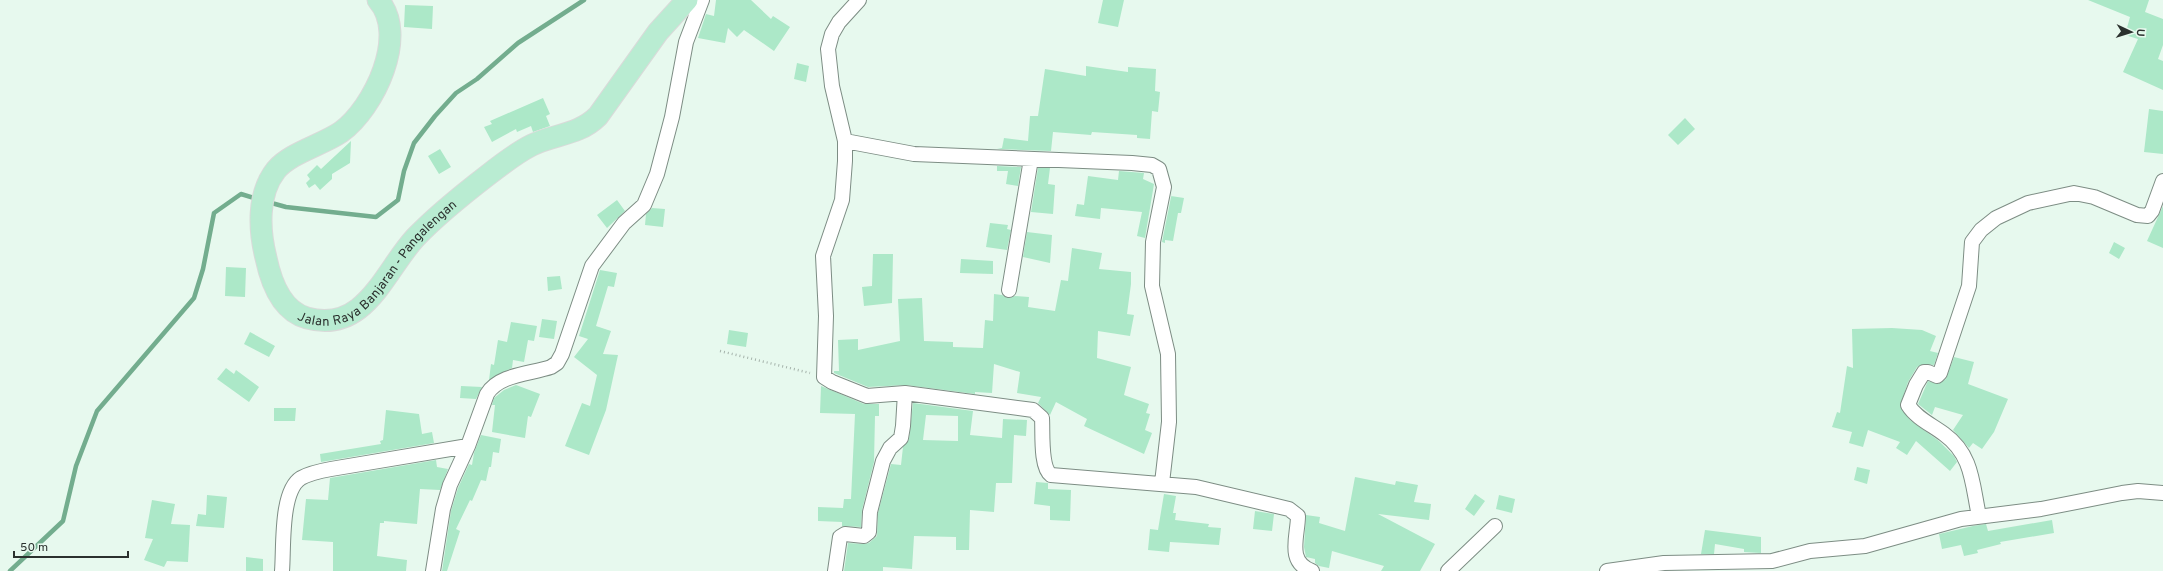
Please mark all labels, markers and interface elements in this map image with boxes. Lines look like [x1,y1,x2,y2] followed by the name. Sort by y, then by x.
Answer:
[2111,12,2151,52] north arrow
[2133,28,2147,37] text: U
[295,197,461,331] street label: Jalan Raya Banjaran - Pangalengan
[14,533,128,559] scale bar
[20,540,48,556] text: 50 m

